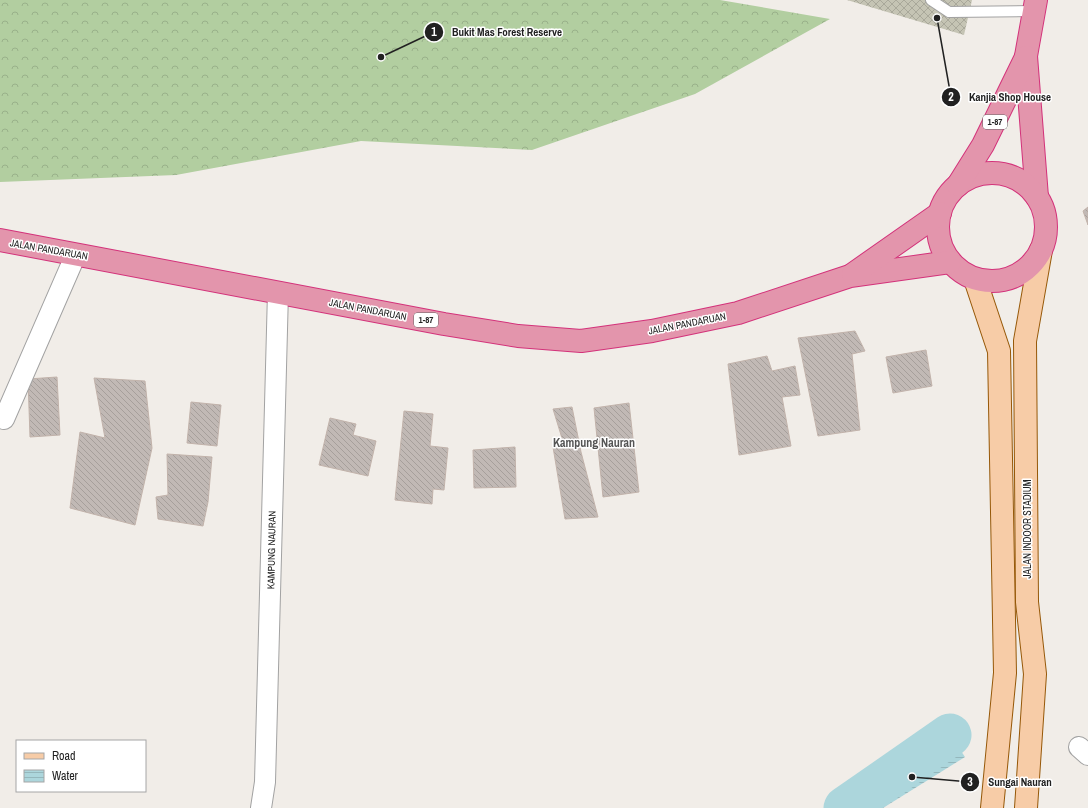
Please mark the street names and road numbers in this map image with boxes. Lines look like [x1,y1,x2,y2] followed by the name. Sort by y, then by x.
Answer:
[983,115,1007,129] road number: 1-87
[9,236,89,263] street label: JALAN PANDARUAN
[328,296,408,323] street label: JALAN PANDARUAN
[647,310,727,337] street label: JALAN PANDARUAN
[414,313,438,327] road number: 1-87
[1021,479,1034,579] street label: JALAN INDOOR STADIUM
[264,511,279,589] street label: KAMPUNG NAURAN

